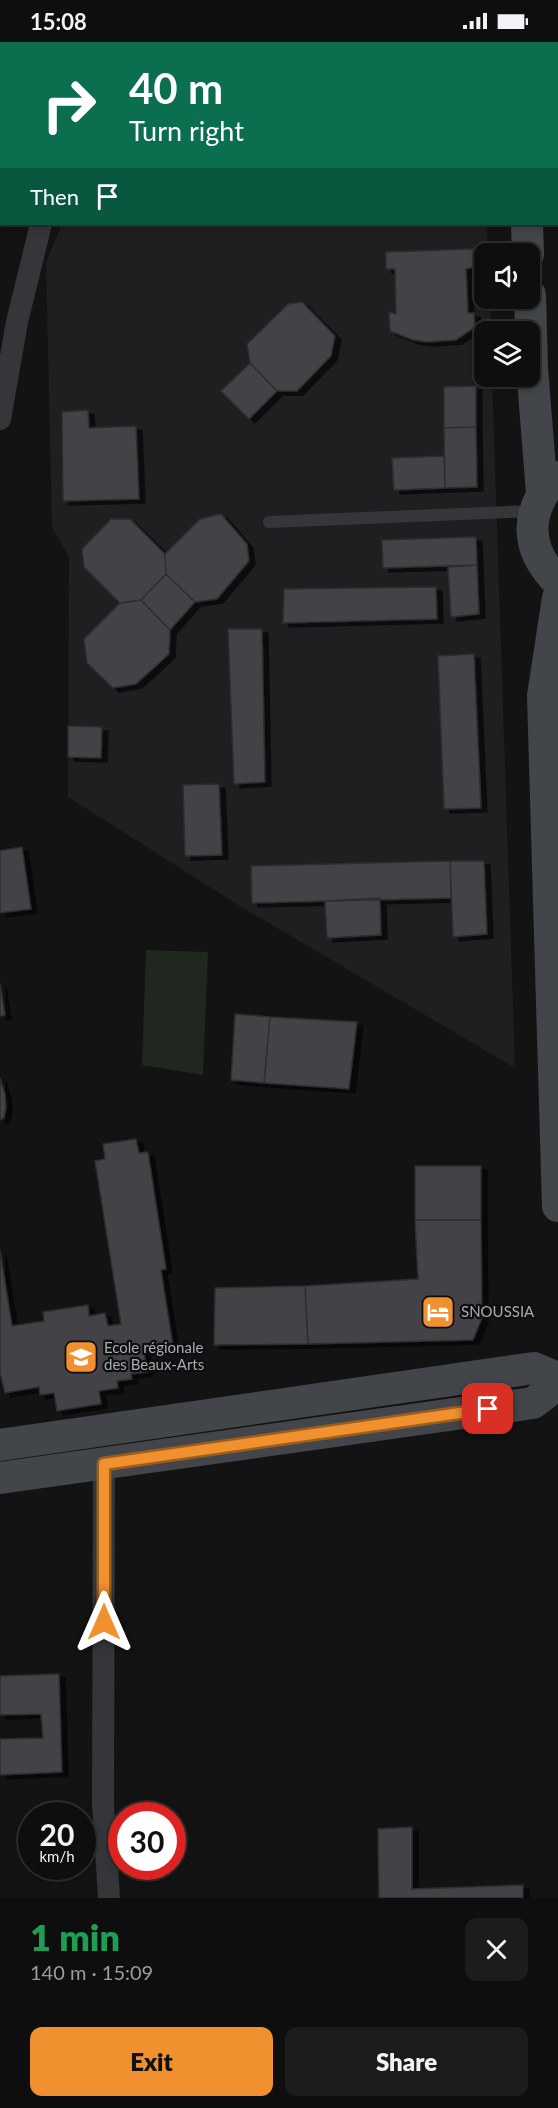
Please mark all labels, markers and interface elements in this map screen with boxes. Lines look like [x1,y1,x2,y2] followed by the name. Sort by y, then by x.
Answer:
[30,8,87,35] text: 15:08
[129,63,223,113] text: 40 m
[30,66,108,144] icon: right
[129,114,244,147] text: Turn right
[91,180,124,213] icon: arrive
[30,183,79,210] text: Then
[474,243,540,387] map controls
[474,243,540,309] button: sound
[474,321,540,387] button: layers
[420,1294,456,1330] hotel icon: SNOUSSIA
[461,1302,535,1320] place label: SNOUSSIA
[104,1338,204,1373] place label: Ecole régionale des Beaux-Arts
[63,1339,99,1375] school or university icon: Ecole régionale des Beaux-Arts
[462,1383,513,1434] pin
[471,1392,504,1425] icon: arrive
[72,1590,136,1654] position arrow
[108,1802,186,1880] speed limit sign: 30
[40,1816,74,1852] text: 20
[39,1847,75,1865] text: km/h
[30,1915,120,1959] text: 1 min
[465,1918,528,1981] button: close
[30,1960,153,1984] text: 140 m · 15:09
[30,2027,273,2096] button: Exit
[285,2027,528,2096] button: Share

